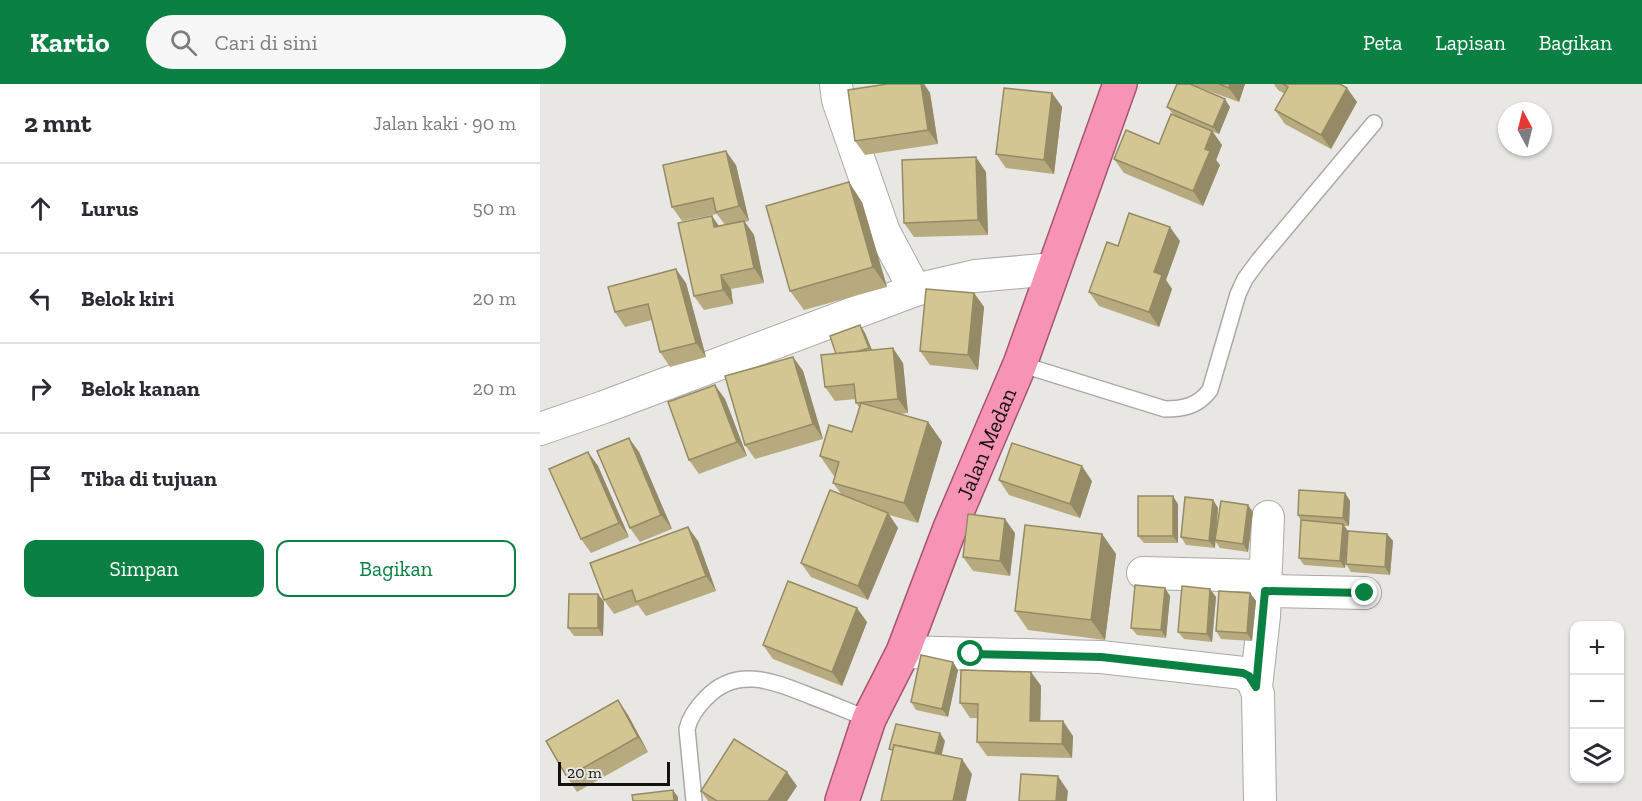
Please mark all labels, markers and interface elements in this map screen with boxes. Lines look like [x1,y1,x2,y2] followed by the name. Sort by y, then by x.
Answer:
[146,15,566,69] search box
[30,26,110,59] text: Kartio
[167,26,200,59] icon: search
[215,29,318,56] text: Cari di sini
[1363,30,1402,55] text: Peta
[1435,30,1506,55] text: Lapisan
[1539,30,1612,55] text: Bagikan
[1498,102,1552,156] north arrow
[24,107,91,139] text: 2 mnt
[373,111,516,135] text: Jalan kaki · 90 m
[24,192,57,225] icon: ahead
[81,195,139,222] text: Lurus
[472,196,516,220] text: 50 m
[24,282,57,315] icon: left
[81,285,174,312] text: Belok kiri
[472,286,516,310] text: 20 m
[24,372,57,405] icon: right
[81,375,200,402] text: Belok kanan
[472,376,516,400] text: 20 m
[950,383,1022,503] street label: Jalan Medan
[24,462,57,495] icon: arrive
[81,465,217,492] text: Tiba di tujuan
[24,540,264,597] button: Simpan
[276,540,516,597] button: Bagikan
[1351,579,1377,605] route end
[1570,621,1624,783] map controls
[1570,621,1624,675] button: +
[957,640,983,666] route start
[1570,675,1624,729] button: −
[1570,729,1624,783] button: layers
[558,759,670,786] scale bar
[567,763,602,782] text: 20 m

